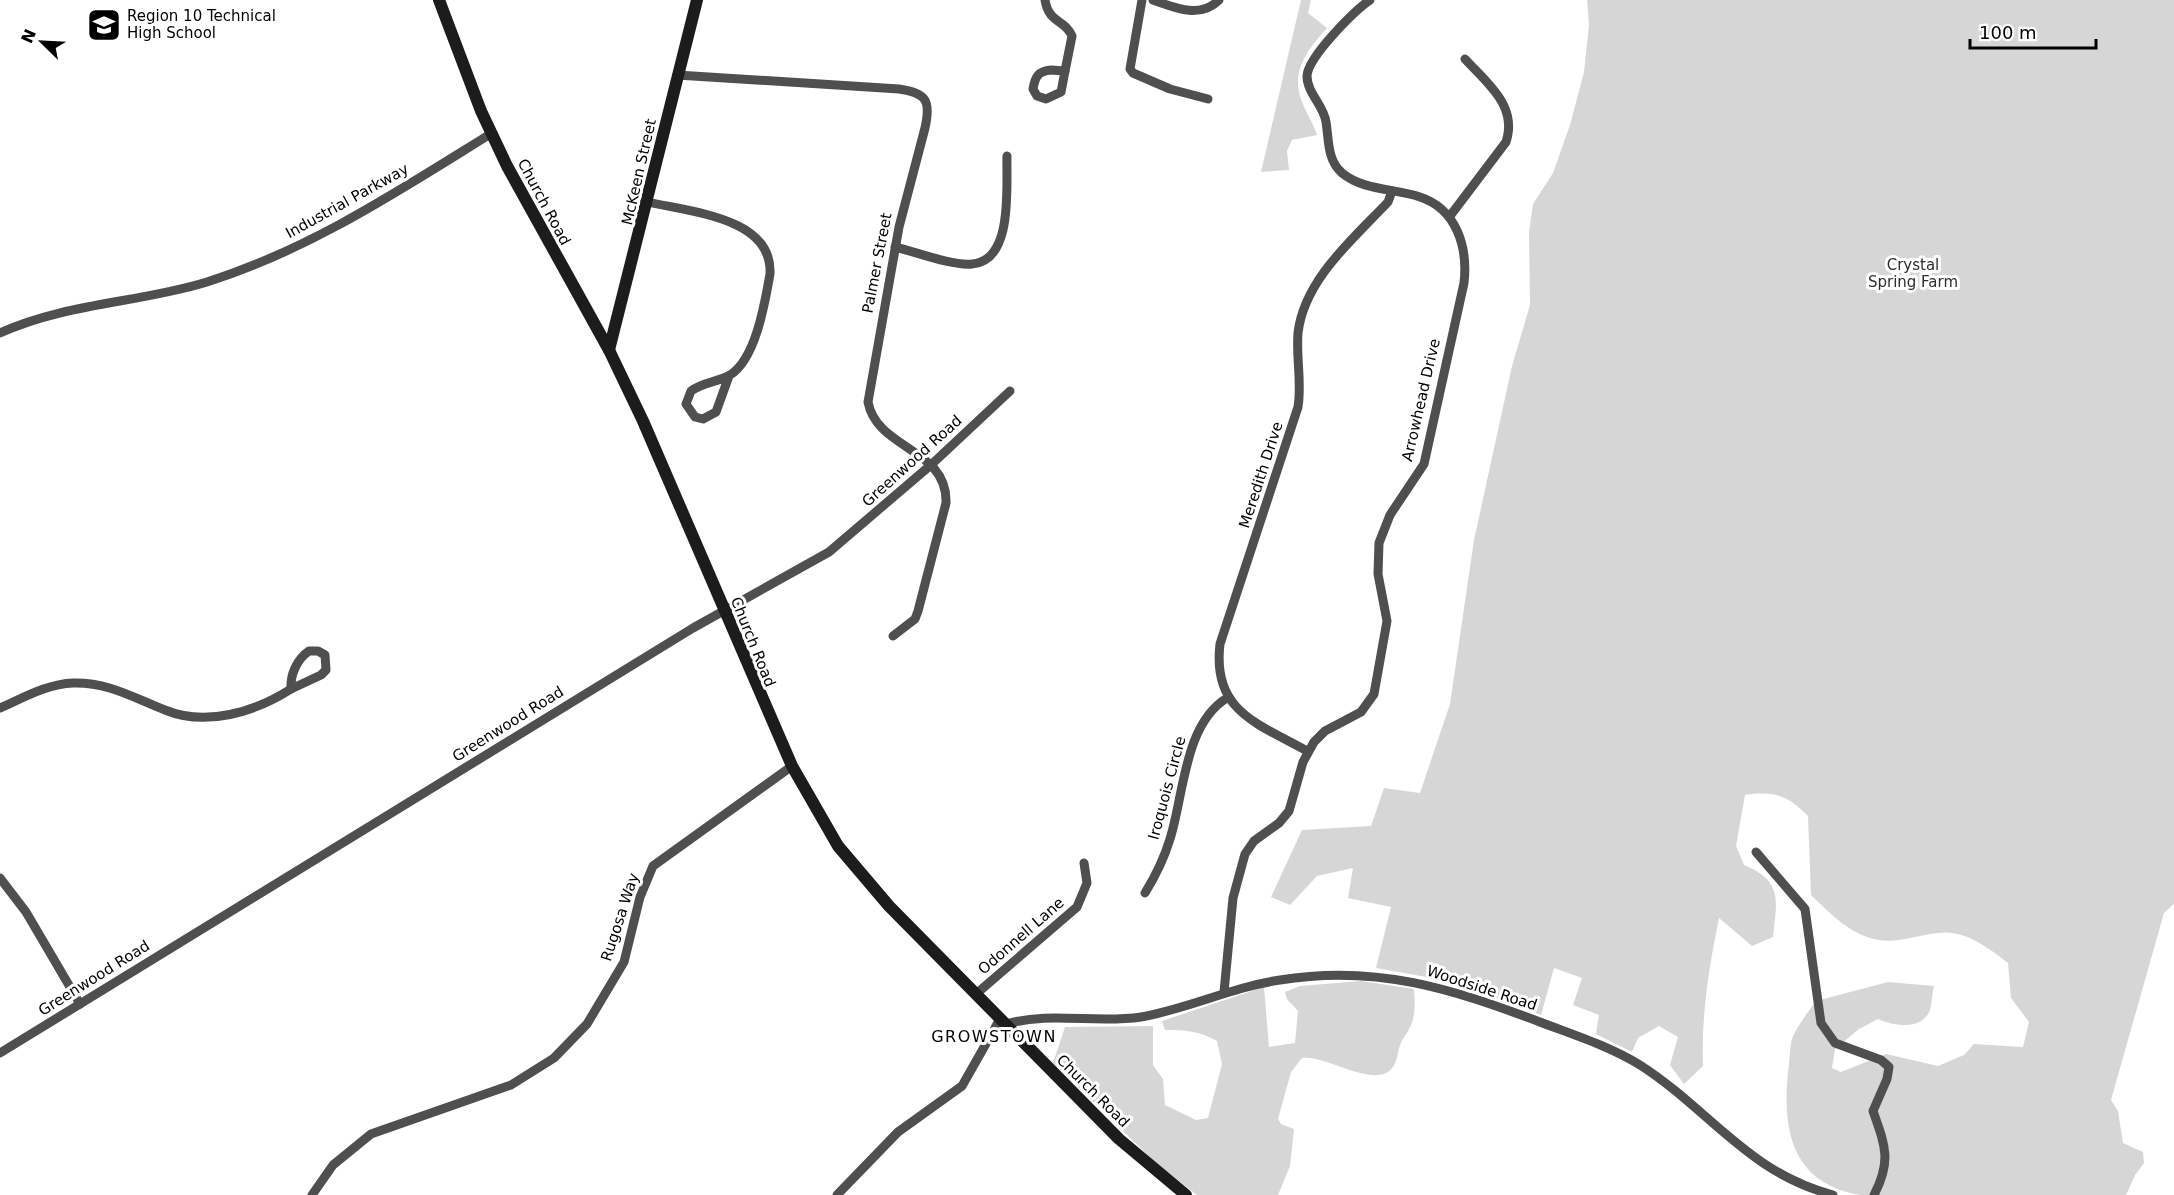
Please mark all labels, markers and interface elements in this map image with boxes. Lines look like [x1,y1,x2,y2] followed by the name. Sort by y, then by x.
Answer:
[86,7,122,43] school or university icon: Region 10 Technical High School
[127,7,276,42] place label: Region 10 Technical High School
[12,12,72,72] north arrow
[1970,12,2096,50] scale bar
[1979,22,2037,43] text: 100 m
[17,26,40,46] text: N
[618,117,660,227] street label: McKeen Street
[514,156,574,248] street label: Church Road
[282,160,412,242] street label: Industrial Parkway
[858,211,896,315] street label: Palmer Street
[1868,256,1958,291] park label: Crystal Spring Farm
[1398,337,1444,463] street label: Arrowhead Drive
[858,411,966,511] street label: Greenwood Road
[1235,419,1287,531] street label: Meredith Drive
[727,594,779,690] street label: Church Road
[449,682,567,766] street label: Greenwood Road
[1145,734,1189,842] street label: Iroquois Circle
[597,871,643,963] street label: Rugosa Way
[974,894,1068,978] street label: Odonnell Lane
[35,936,153,1020] street label: Greenwood Road
[1425,962,1539,1014] street label: Woodside Road
[931,1027,1057,1046] district label: GROWSTOWN
[1053,1051,1133,1131] street label: Church Road

